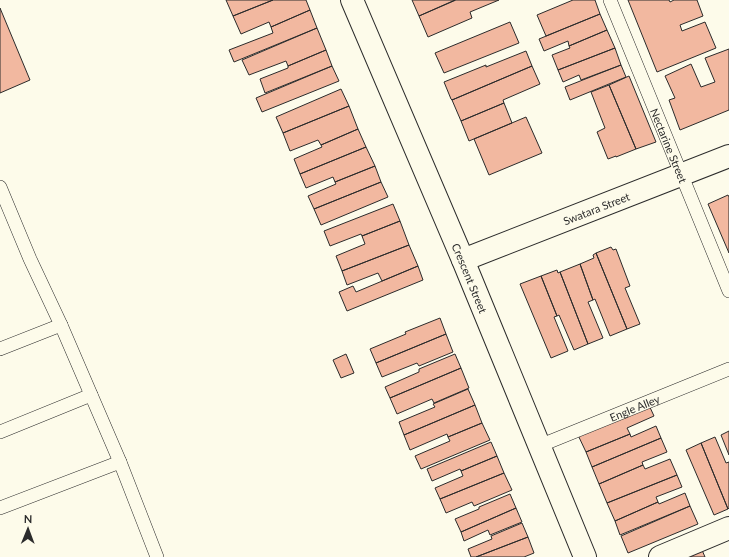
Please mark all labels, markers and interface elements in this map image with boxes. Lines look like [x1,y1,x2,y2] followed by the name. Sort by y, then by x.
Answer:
[648,106,690,184] street label: Nectarine Street
[561,189,631,227] street label: Swatara Street
[450,241,491,315] street label: Crescent Street
[607,391,662,423] street label: Engle Alley
[8,509,48,549] north arrow
[24,512,33,525] text: N

